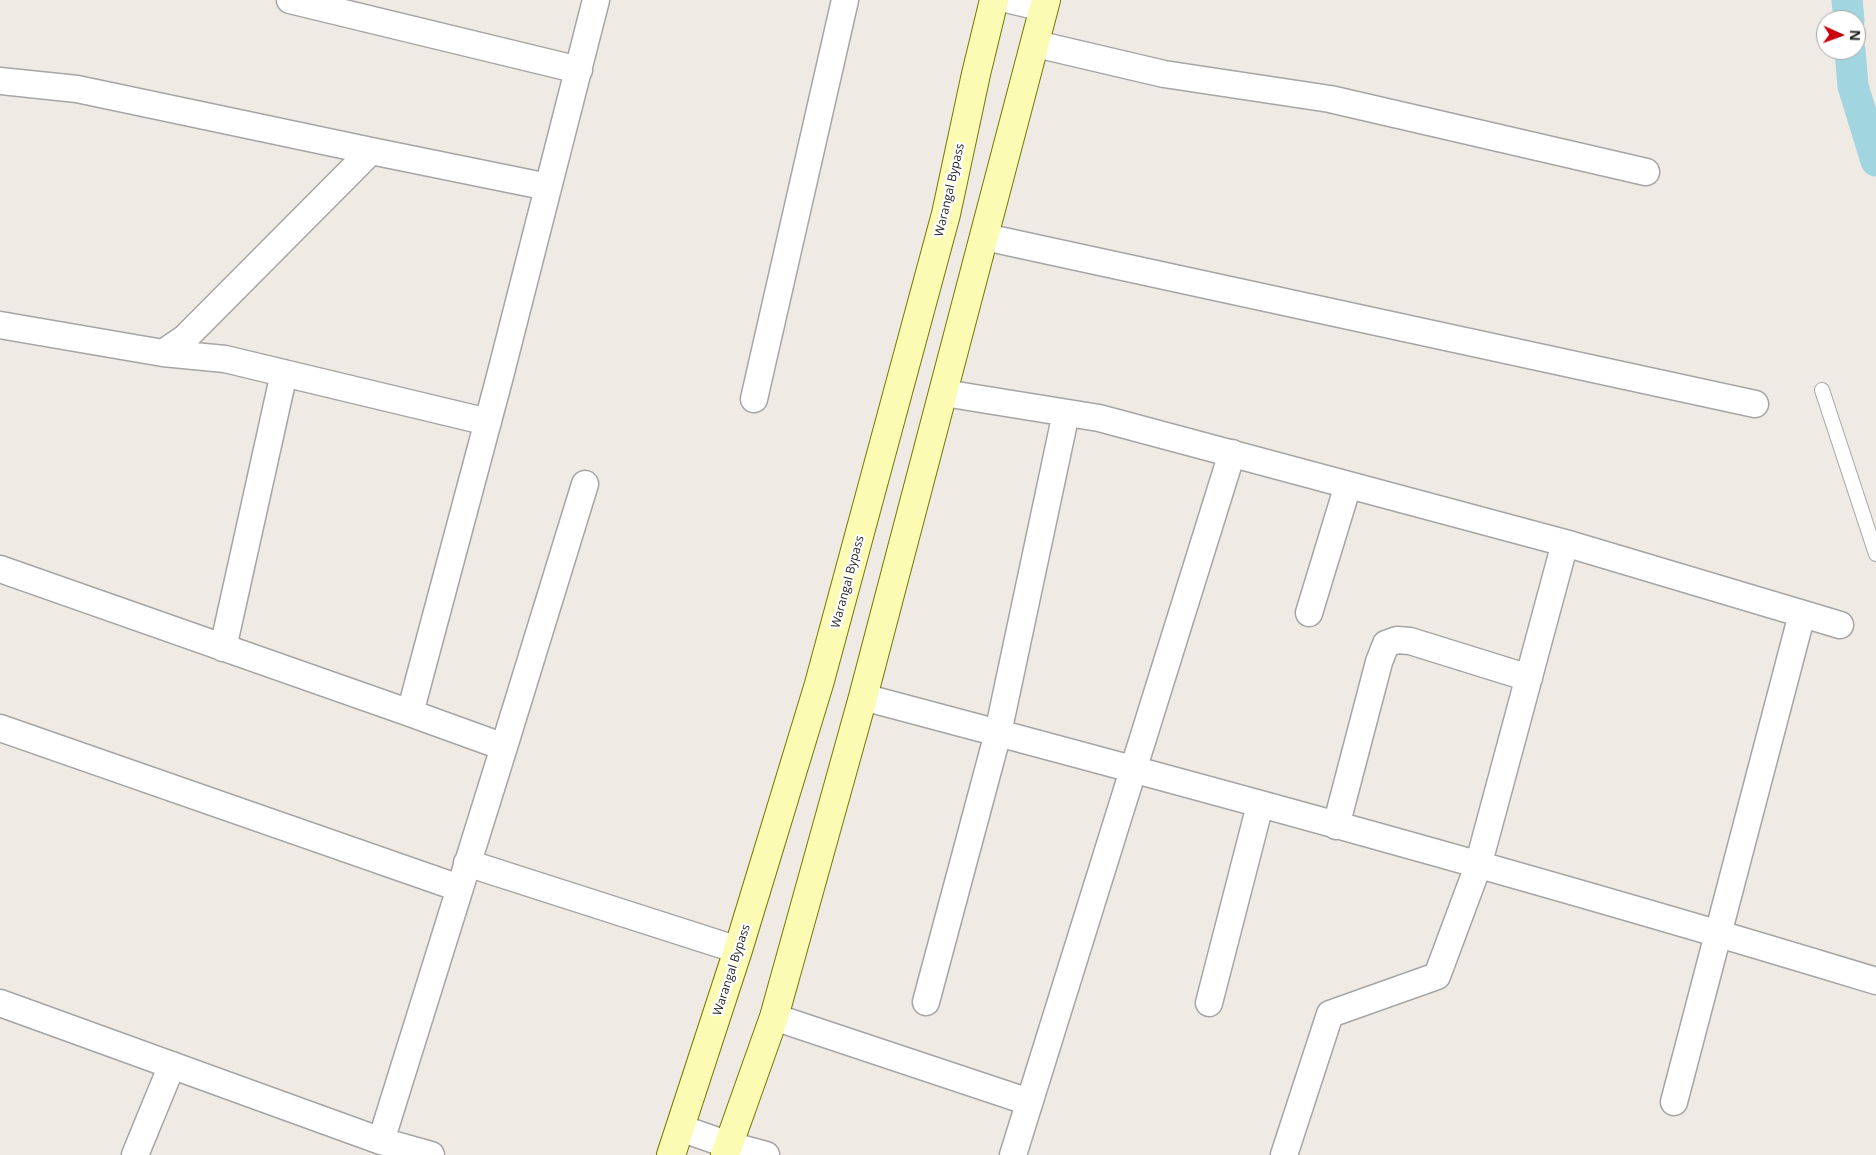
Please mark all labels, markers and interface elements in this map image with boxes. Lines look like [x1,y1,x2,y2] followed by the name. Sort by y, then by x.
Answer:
[1816,10,1866,60] north arrow
[1846,29,1865,42] text: N
[932,142,968,238] street label: Warangal Bypass
[829,534,867,630] street label: Warangal Bypass
[710,922,754,1018] street label: Warangal Bypass

